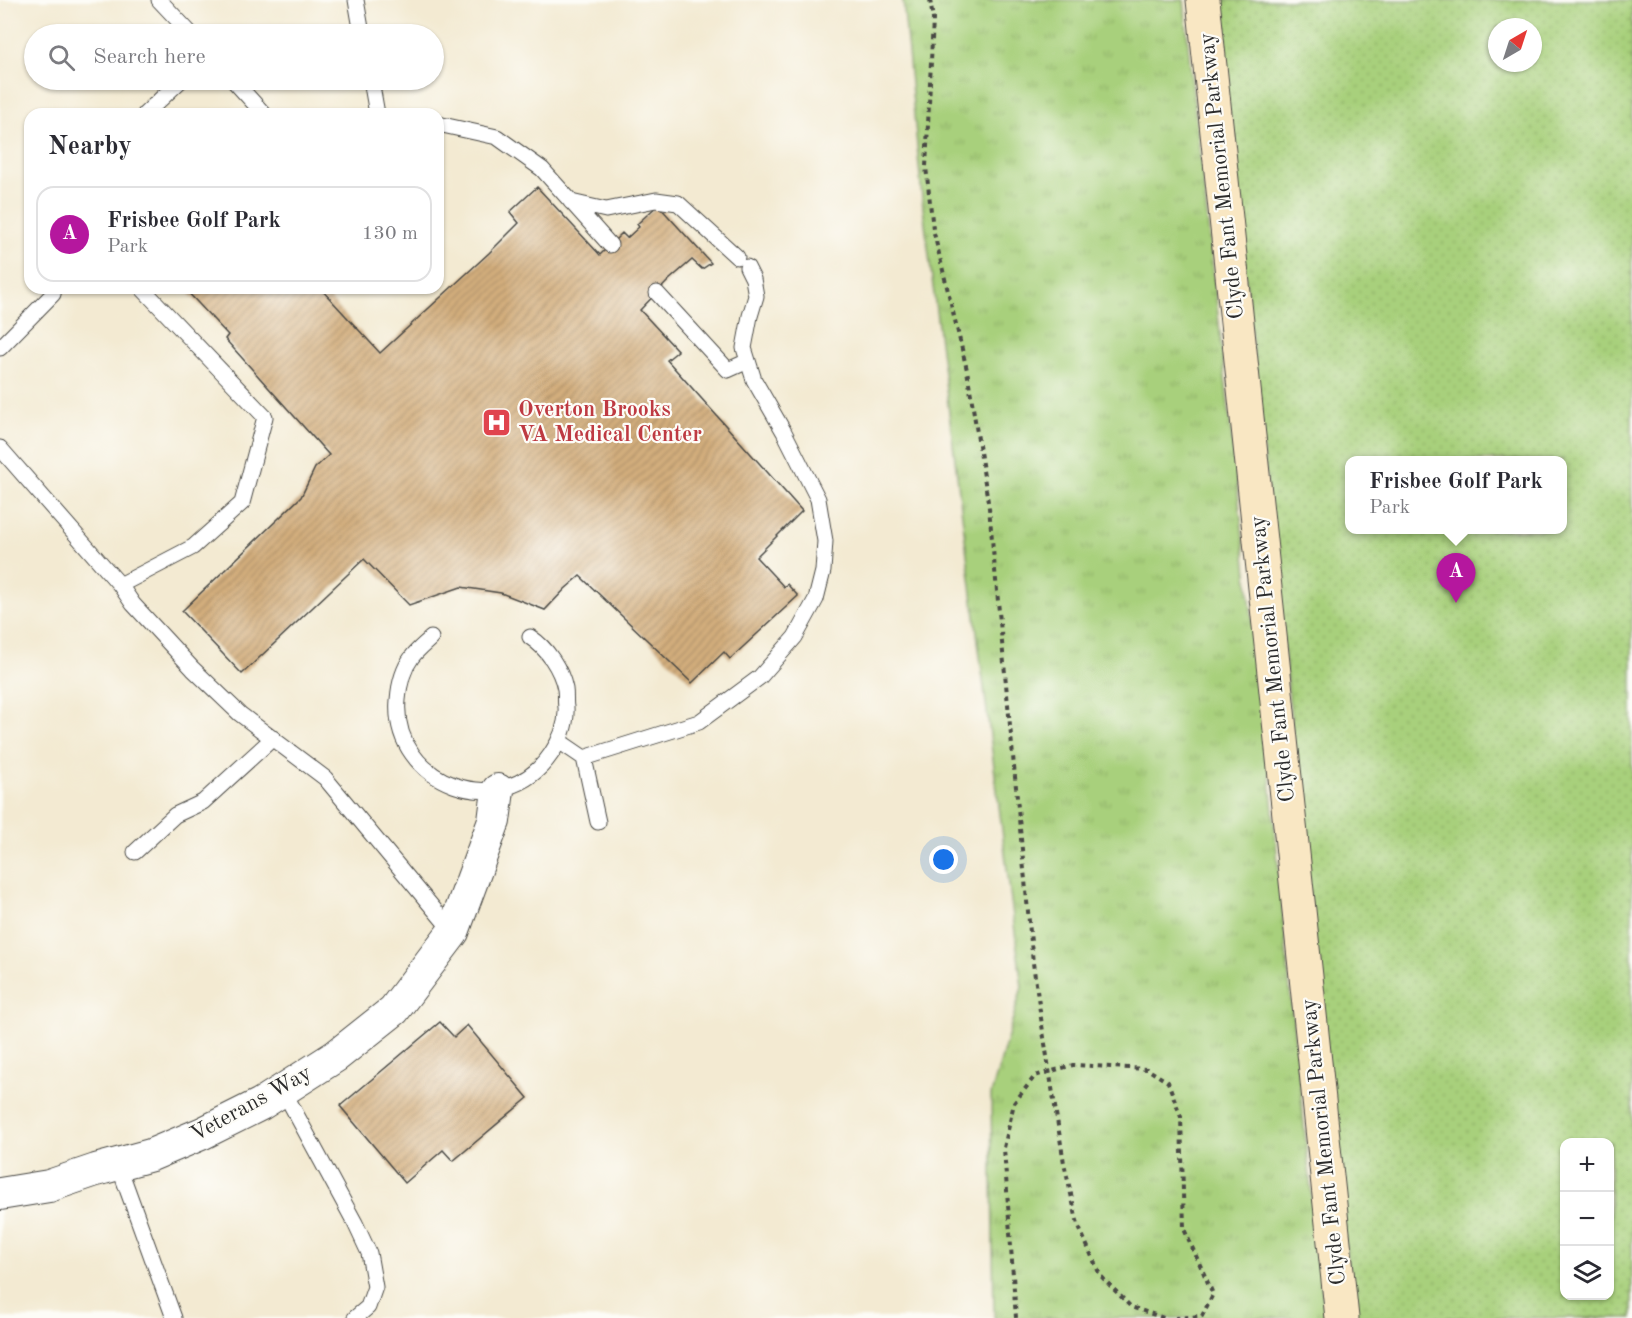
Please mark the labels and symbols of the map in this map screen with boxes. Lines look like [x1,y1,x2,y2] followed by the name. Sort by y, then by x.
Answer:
[1488,18,1542,72] north arrow
[1196,31,1248,320] street label: Clyde Fant Memorial Parkway
[518,399,702,446] place label: Overton Brooks VA Medical Center
[481,407,513,439] hospital icon: Overton Brooks VA Medical Center
[1247,514,1299,803] street label: Clyde Fant Memorial Parkway
[1436,554,1476,603] pin: A
[929,845,958,874] your location
[1298,997,1350,1286] street label: Clyde Fant Memorial Parkway
[187,1062,315,1146] street label: Veterans Way

